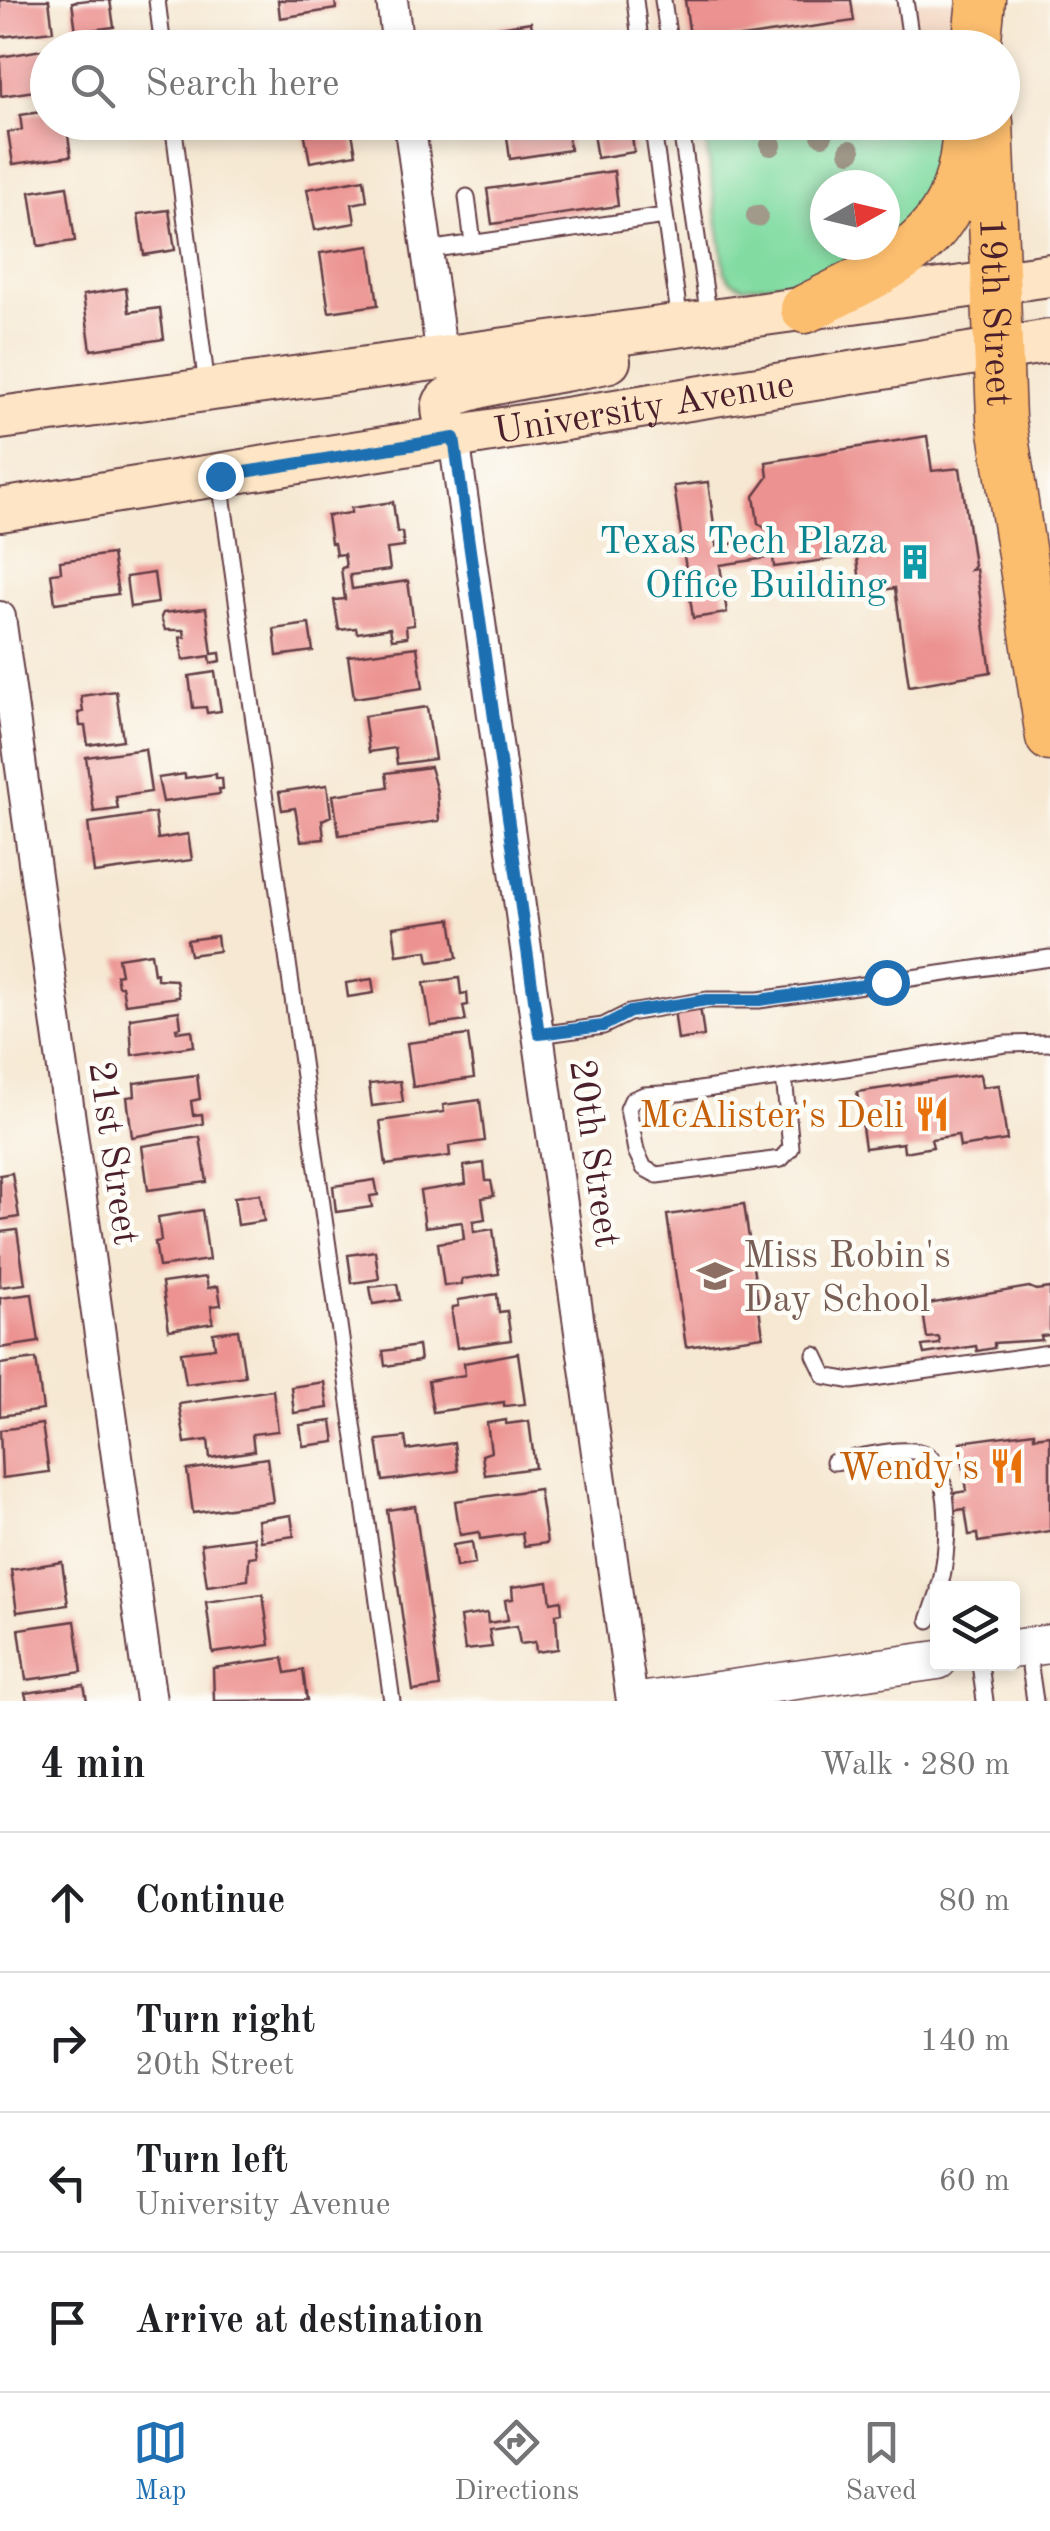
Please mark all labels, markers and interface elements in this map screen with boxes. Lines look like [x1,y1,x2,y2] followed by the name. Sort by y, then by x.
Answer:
[30,30,1020,140] search box
[65,58,120,113] icon: search
[145,66,340,104] text: Search here
[810,170,900,260] north arrow
[971,217,1017,407] street label: 19th Street
[491,366,797,452] street label: University Avenue
[198,454,244,500] route end
[599,524,887,606] place label: Texas Tech Plaza Office Building
[896,543,934,581] building icon: Texas Tech Plaza Office Building
[864,960,910,1006] route start
[561,1057,625,1250] street label: 20th Street
[80,1059,144,1248] street label: 21st Street
[913,1095,951,1133] restaurant icon: McAlister's Deli
[639,1098,904,1136] place label: McAlister's Deli
[743,1238,951,1320] place label: Miss Robin's Day School
[696,1257,734,1295] school or university icon: Miss Robin's Day School
[988,1447,1026,1485] restaurant icon: Wendy's
[838,1450,979,1488] place label: Wendy's
[930,1581,1020,1671] map controls
[930,1581,1020,1671] button: layers
[40,1745,146,1787] text: 4 min
[820,1750,1010,1782] text: Walk · 280 m
[40,1875,95,1930] icon: ahead
[135,1883,285,1921] text: Continue
[939,1886,1010,1918] text: 80 m
[135,2003,315,2041] text: Turn right
[40,2015,95,2070] icon: right
[920,2026,1010,2058] text: 140 m
[135,2050,295,2082] text: 20th Street
[135,2143,288,2181] text: Turn left
[40,2155,95,2210] icon: left
[939,2166,1010,2198] text: 60 m
[135,2190,390,2222] text: University Avenue
[40,2295,95,2350] icon: arrive
[135,2303,484,2341] text: Arrive at destination
[133,2415,188,2510] tab: Map
[455,2415,579,2510] tab: Directions
[845,2415,917,2510] tab: Saved

